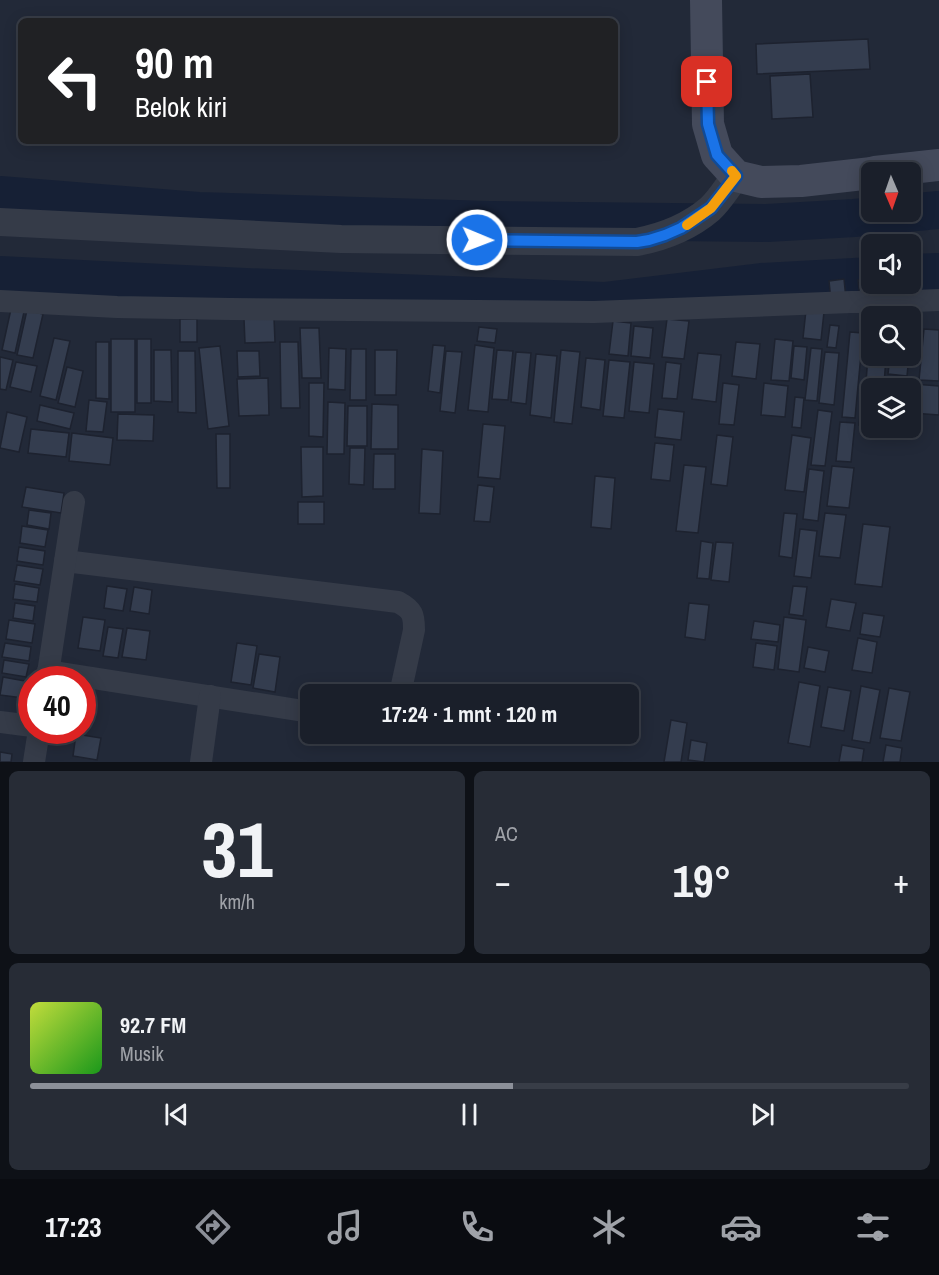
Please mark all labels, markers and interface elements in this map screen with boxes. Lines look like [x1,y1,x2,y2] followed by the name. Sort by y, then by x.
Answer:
[135,35,214,91] text: 90 m
[36,42,114,120] icon: left
[681,56,732,107] pin
[690,65,723,98] icon: arrive
[135,89,227,125] text: Belok kiri
[861,162,921,222] north arrow
[861,162,921,438] map controls
[445,208,509,272] position arrow
[861,234,921,294] button: sound
[861,306,921,366] button: search
[861,378,921,438] button: layers
[18,666,96,744] speed limit sign: 40
[382,699,557,729] text: 17:24 · 1 mnt · 120 m
[201,796,273,901] text: 31
[495,820,518,847] text: AC
[672,850,732,911] text: 19°
[495,859,511,903] text: −
[893,859,909,903] text: +
[219,888,255,915] text: km/h
[120,1010,186,1040] text: 92.7 FM
[120,1040,164,1067] text: Musik
[160,1098,193,1131] icon: previous
[453,1098,486,1131] icon: pause
[746,1098,779,1131] icon: next
[192,1206,234,1248] icon: directions
[324,1206,366,1248] icon: music
[456,1206,498,1248] icon: phone
[588,1206,630,1248] icon: climate
[720,1206,762,1248] icon: car
[852,1206,894,1248] icon: filters
[45,1209,102,1245] text: 17:23

